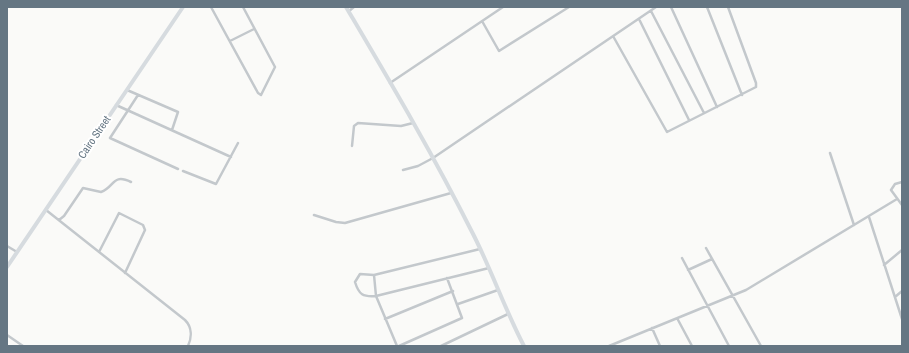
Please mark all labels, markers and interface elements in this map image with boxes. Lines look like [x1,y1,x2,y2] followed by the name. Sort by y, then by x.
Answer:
[75,113,114,161] street label: Cairo Street

